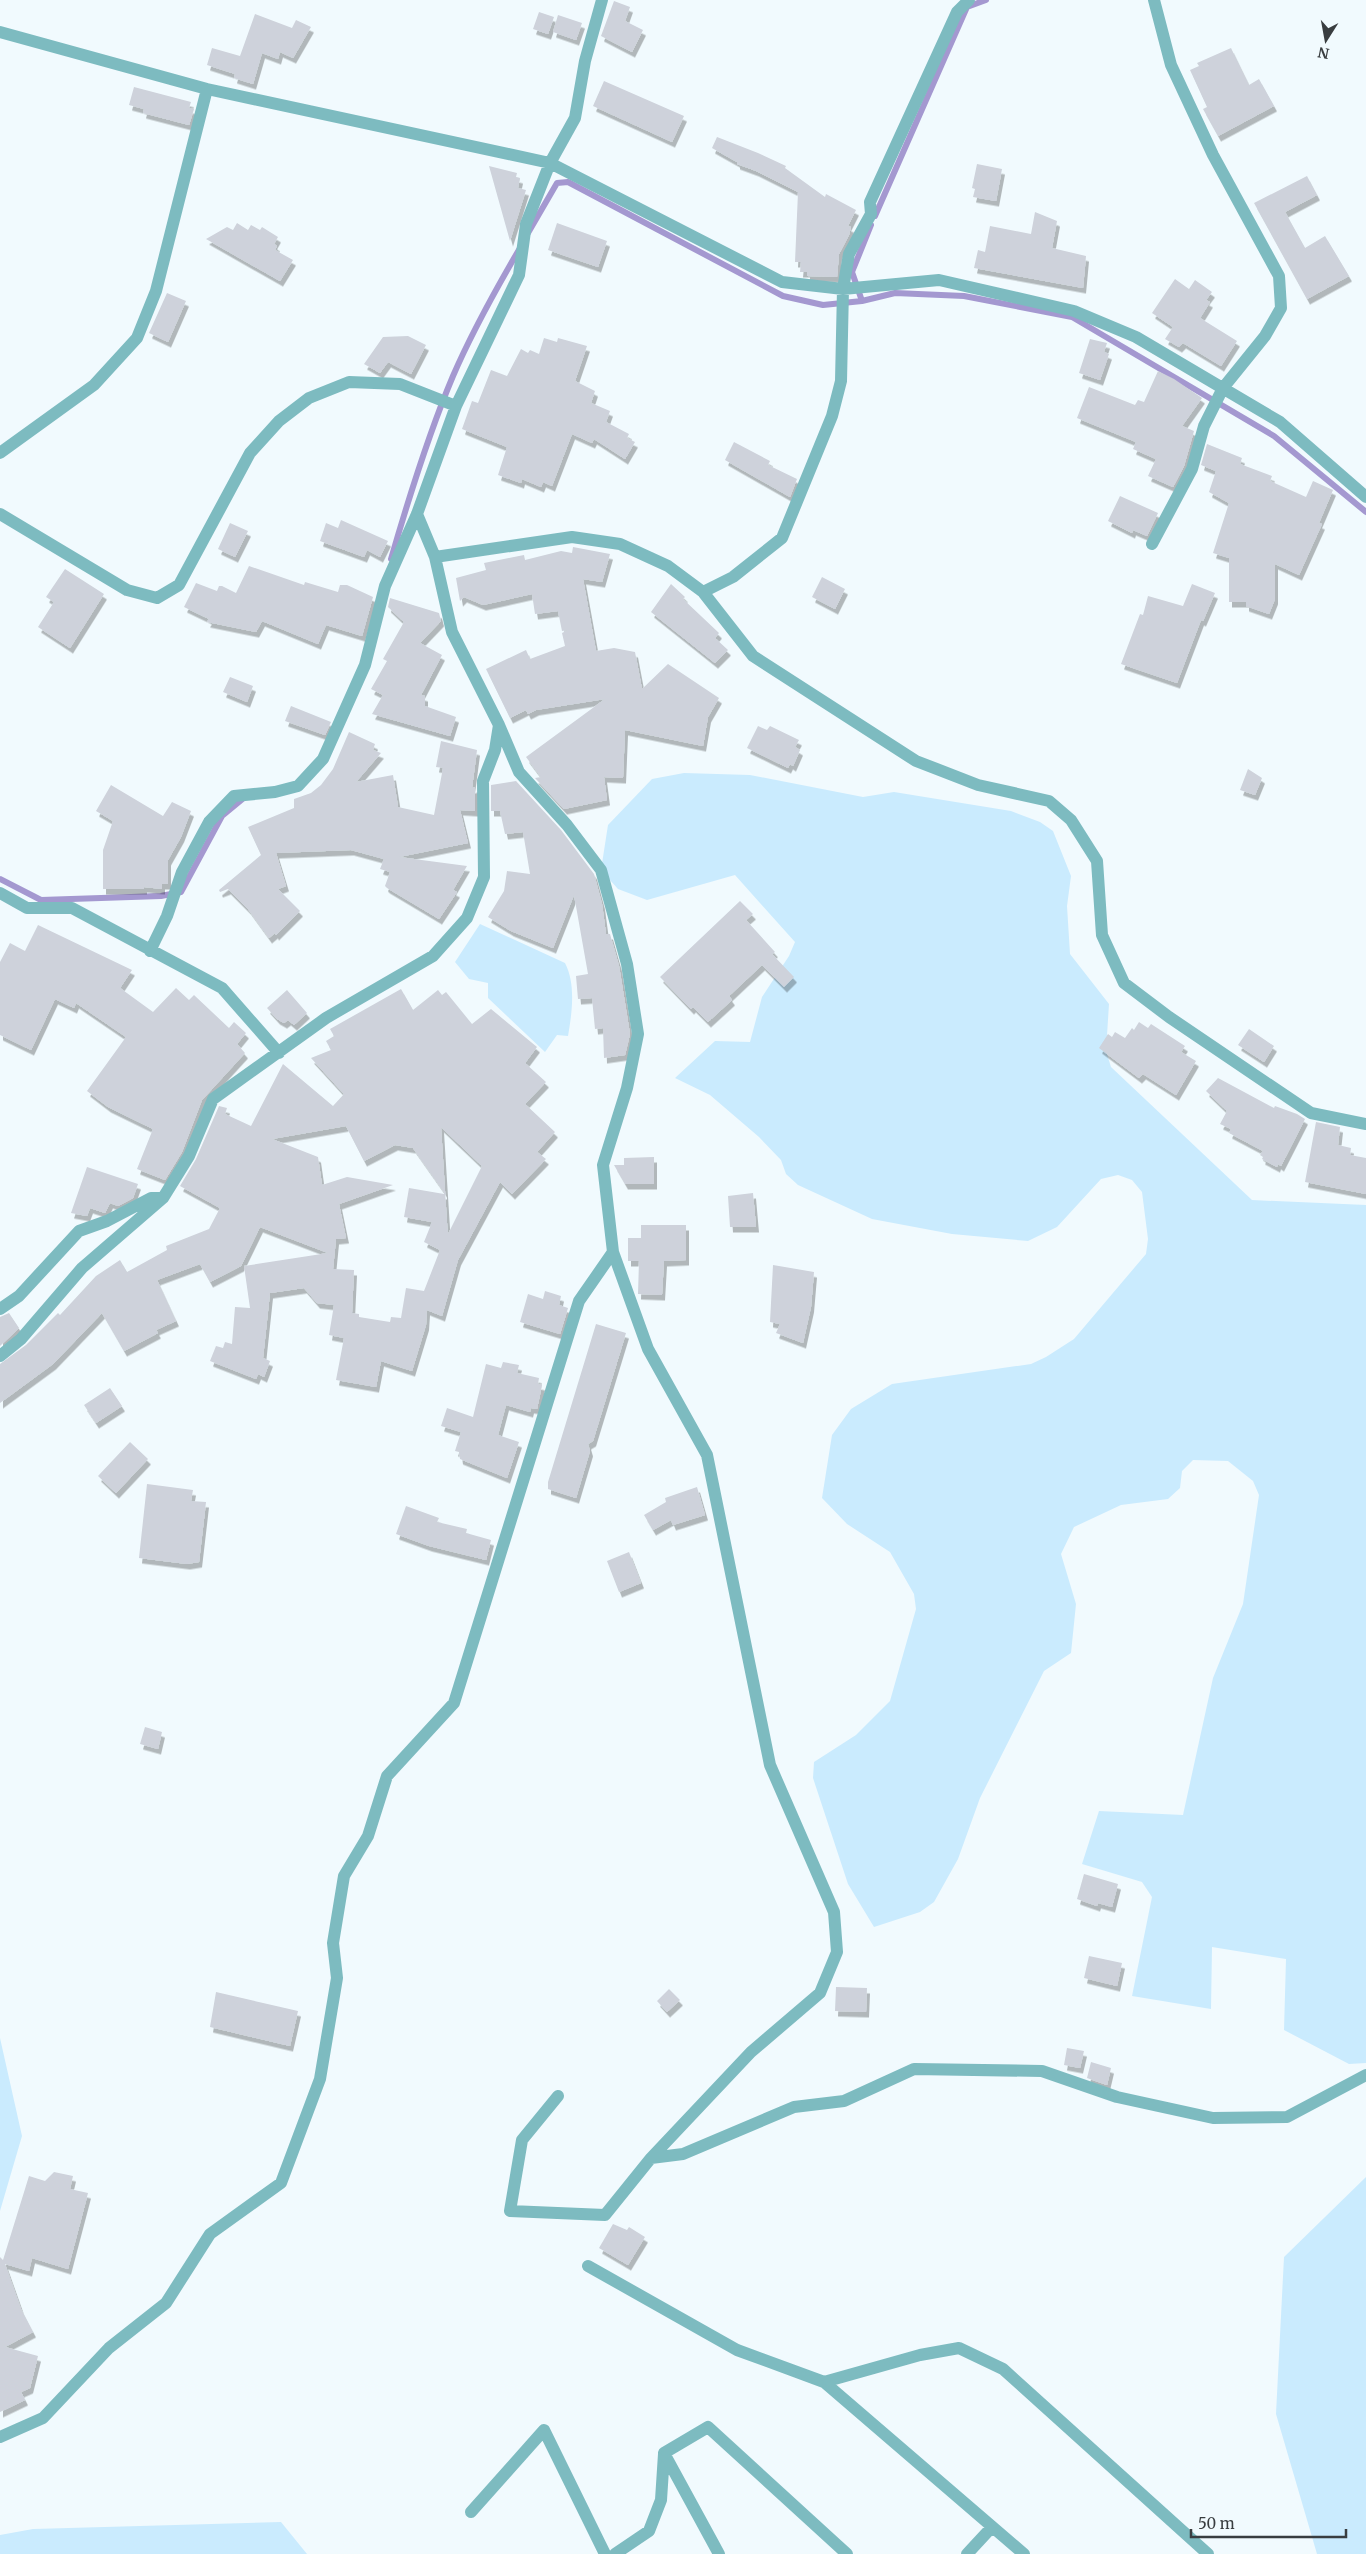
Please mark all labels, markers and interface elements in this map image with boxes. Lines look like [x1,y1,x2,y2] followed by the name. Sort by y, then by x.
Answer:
[1301,15,1351,65] north arrow
[1316,43,1331,63] text: N
[1191,2506,1346,2538] scale bar
[1198,2514,1235,2533] text: 50 m

